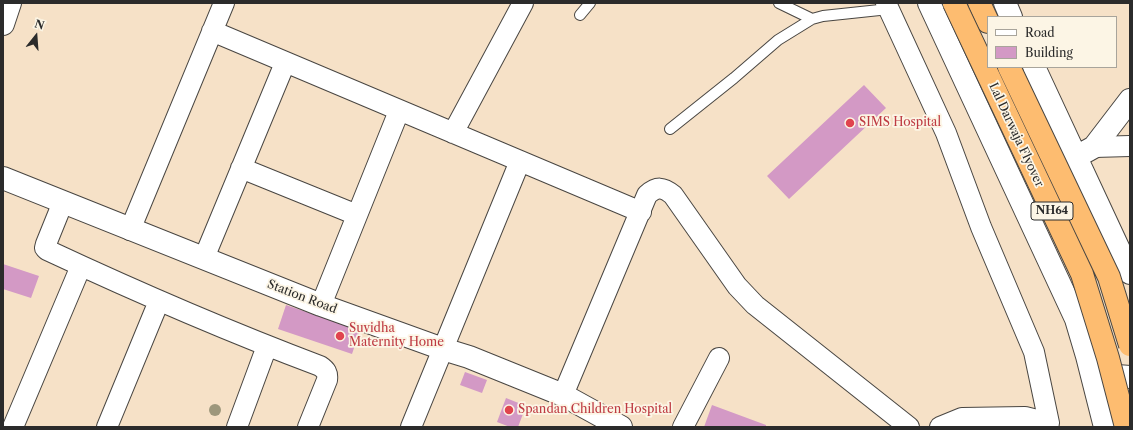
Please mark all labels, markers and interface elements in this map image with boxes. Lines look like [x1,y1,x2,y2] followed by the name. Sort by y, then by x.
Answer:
[16,16,56,56] north arrow
[33,16,46,33] text: N
[987,16,1117,68] legend
[1025,25,1055,40] text: Road
[1025,45,1073,60] text: Building
[986,81,1046,189] street label: Lal Darwaja Flyover
[859,116,941,130] place label: SIMS Hospital
[844,117,856,129] marker: SIMS Hospital
[1031,202,1073,220] road number: NH64
[265,277,339,317] street label: Station Road
[349,322,444,350] place label: Suvidha Maternity Home
[334,330,346,342] marker: Suvidha Maternity Home
[518,403,672,417] place label: Spandan Children Hospital
[503,404,515,416] marker: Spandan Children Hospital

